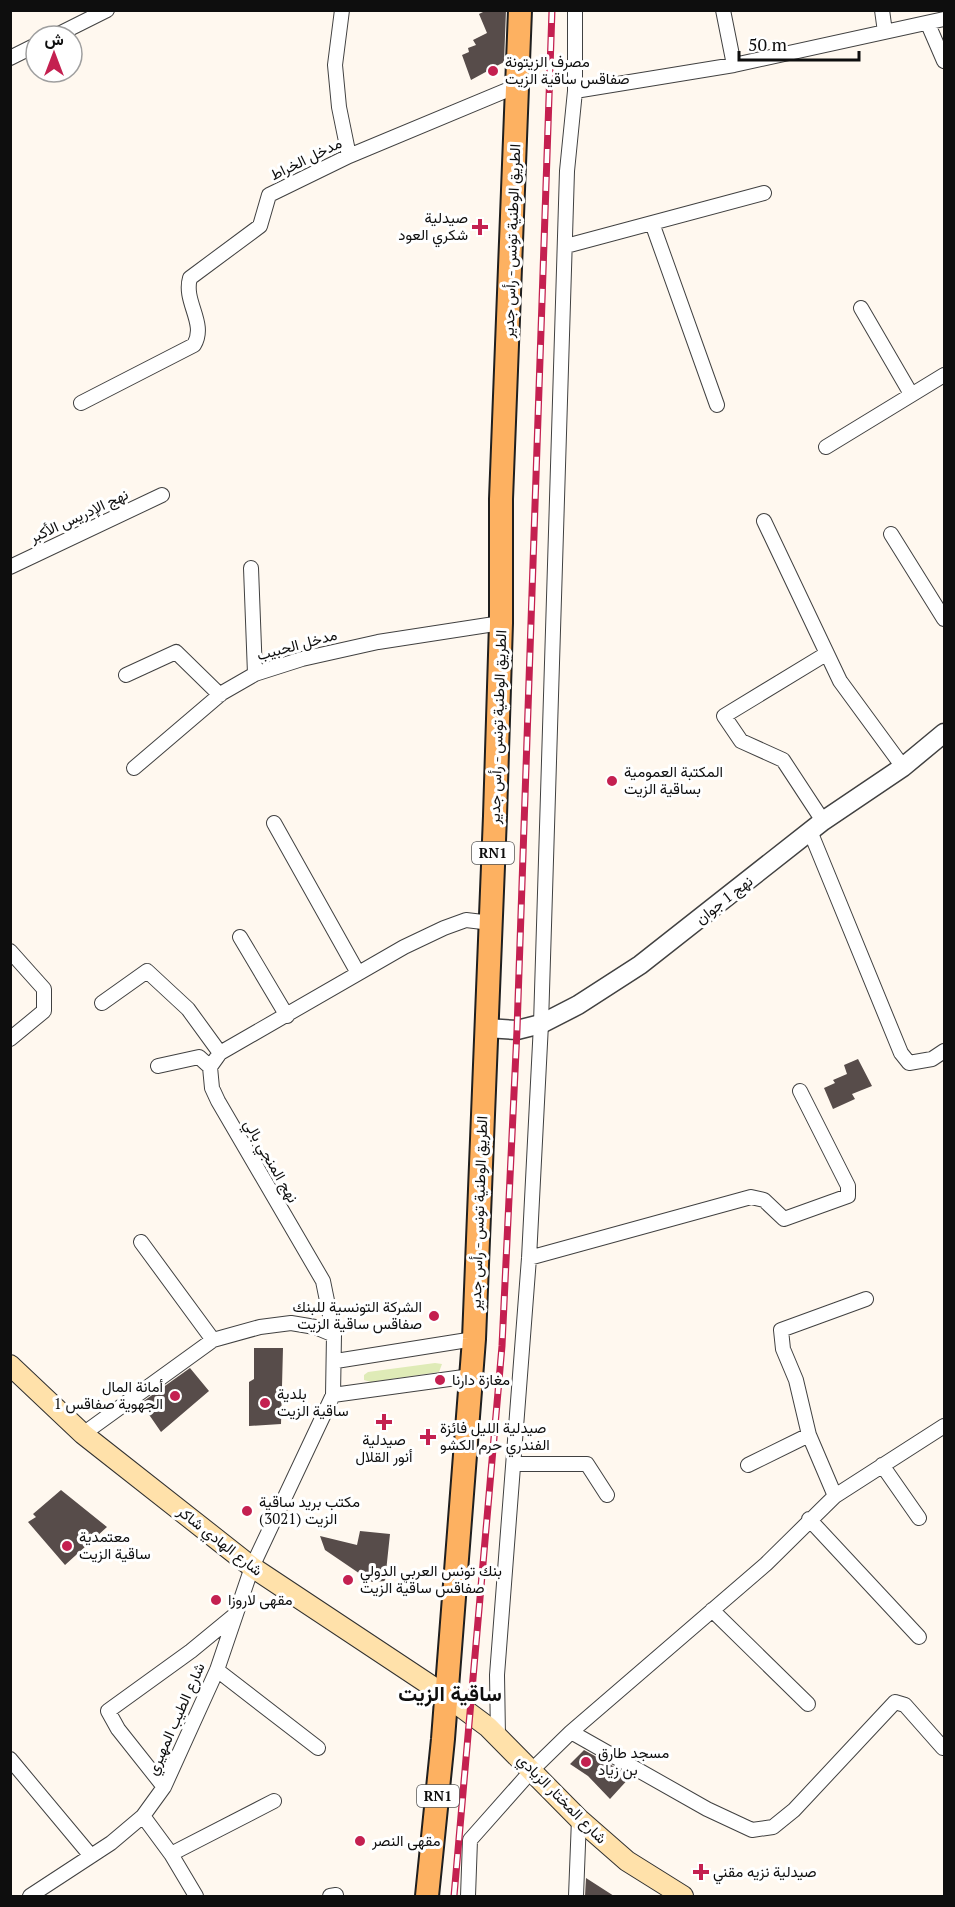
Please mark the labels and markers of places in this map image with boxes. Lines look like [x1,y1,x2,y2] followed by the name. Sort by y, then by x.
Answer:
[505,51,630,89] place label: مصرف الزيتونة صفاقس ساقية الزيت
[486,64,500,78] marker: مصرف الزيتونة صفاقس ساقية الزيت
[398,207,468,248] place label: صيدلية شكري العود
[473,220,487,234] marker: صيدلية شكري العود
[624,761,723,798] place label: المكتبة العمومية بساقية الزيت
[605,774,619,788] marker: المكتبة العمومية بساقية الزيت
[292,1296,422,1334] place label: الشركة التونسية للبنك صفاقس ساقية الزيت
[427,1309,441,1323] marker: الشركة التونسية للبنك صفاقس ساقية الزيت
[452,1369,510,1389] place label: مغازة دارنا
[433,1373,447,1387] marker: مغازة دارنا
[54,1376,164,1414] place label: أمانة المال الجهوية صفاقس 1
[277,1383,349,1420] place label: بلدية ساقية الزيت
[168,1389,182,1403] marker: أمانة المال الجهوية صفاقس 1
[258,1396,272,1410] marker: بلدية ساقية الزيت
[377,1415,391,1429] marker: صيدلية أنور القلال
[440,1417,550,1458] place label: صيدلية الليل فائزة الفندري حرم الكشو
[355,1429,413,1466] place label: صيدلية أنور القلال
[421,1430,435,1444] marker: صيدلية الليل فائزة الفندري حرم الكشو
[259,1491,360,1528] place label: مكتب بريد ساقية الزيت (3021)
[240,1504,254,1518] marker: مكتب بريد ساقية الزيت (3021)
[79,1526,151,1563] place label: معتمدية ساقية الزيت
[60,1539,74,1553] marker: معتمدية ساقية الزيت
[360,1560,502,1598] place label: بنك تونس العربي الدولي صفاقس ساقية الزيت
[341,1573,355,1587] marker: بنك تونس العربي الدولي صفاقس ساقية الزيت
[228,1589,293,1610] place label: مقهى لاروزا
[209,1593,223,1607] marker: مقهى لاروزا
[598,1742,669,1780] place label: مسجد طارق بن زياد
[579,1755,593,1769] marker: مسجد طارق بن زياد
[371,1830,440,1851] place label: مقهى النصر
[353,1834,367,1848] marker: مقهى النصر
[713,1861,817,1885] place label: صيدلية نزيه مقني
[694,1865,708,1879] marker: صيدلية نزيه مقني

